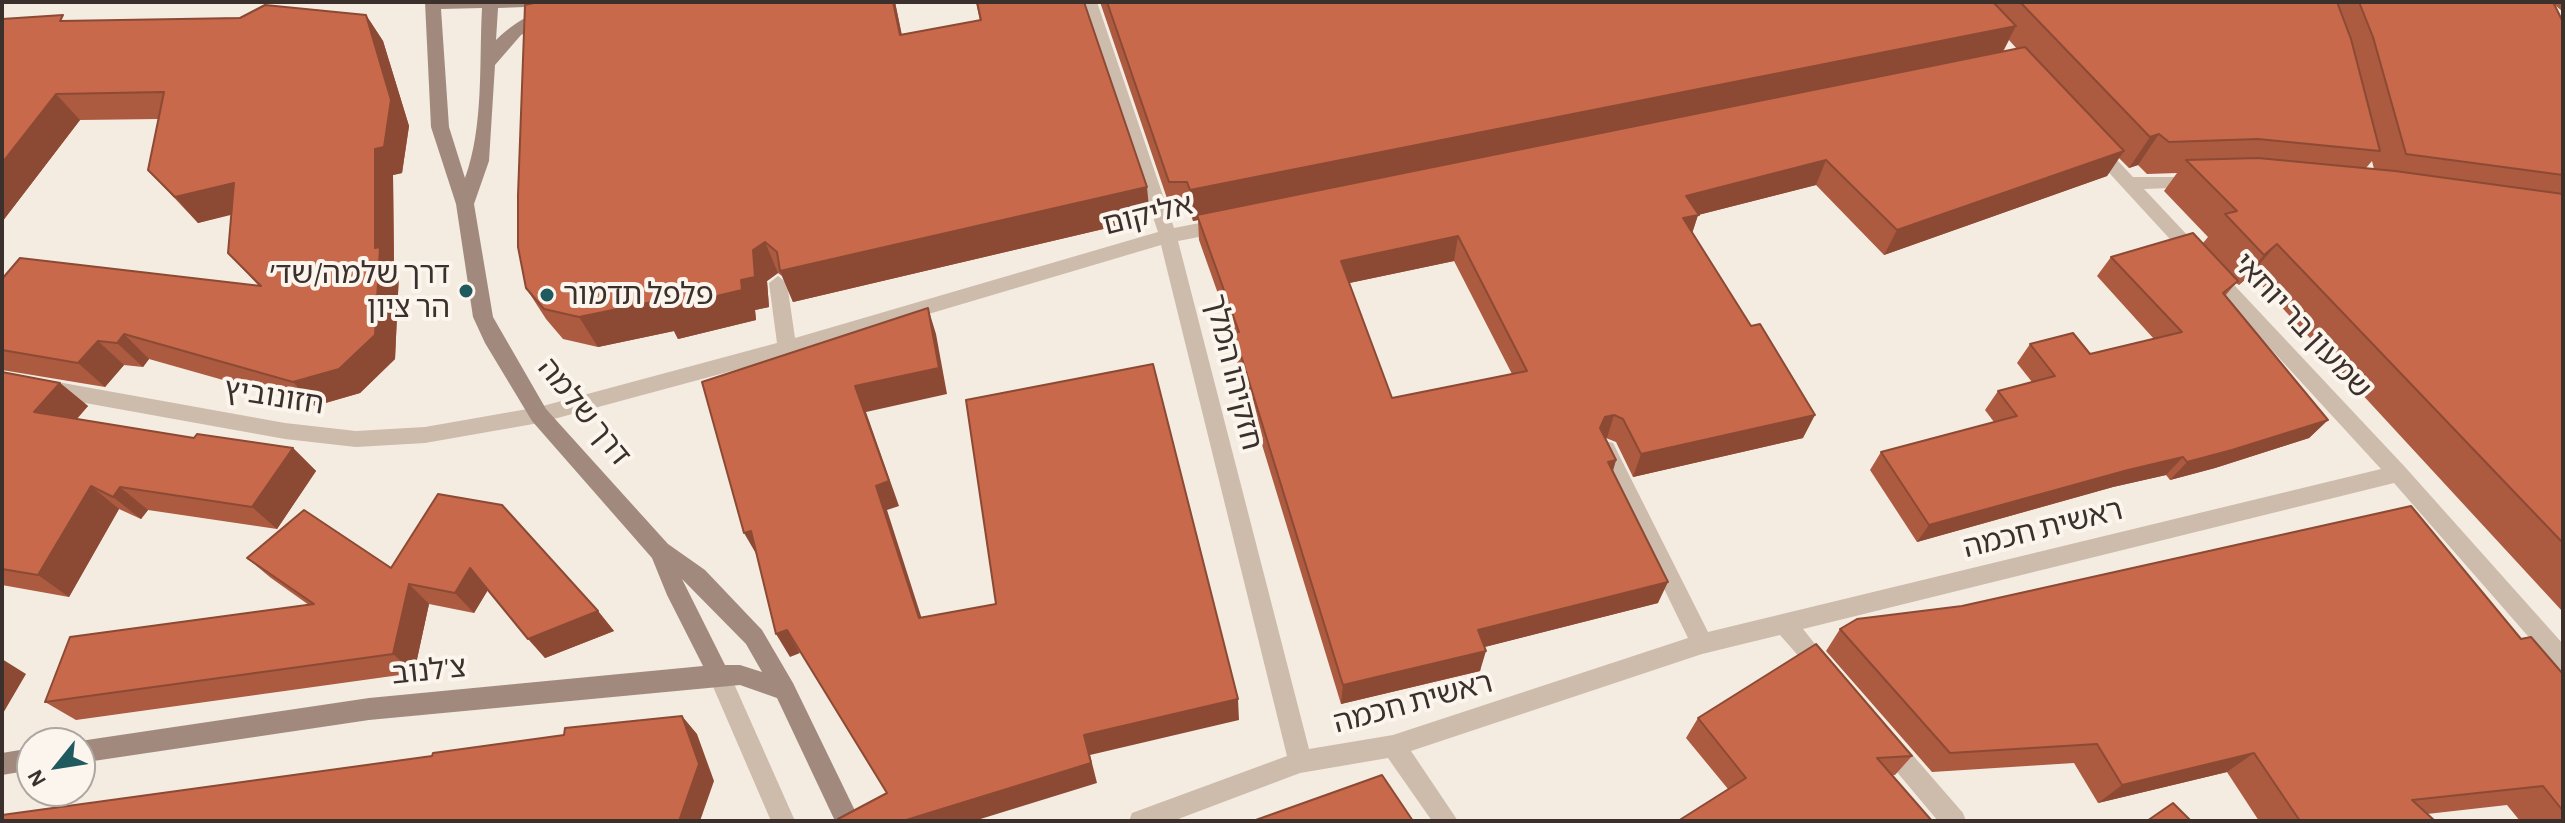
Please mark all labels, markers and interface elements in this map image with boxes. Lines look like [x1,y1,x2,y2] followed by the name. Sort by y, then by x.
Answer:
[1099,186,1197,244] street label: אליקום
[2226,246,2378,406] street label: שמעון בר יוחאי
[270,256,450,326] place label: דרך שלמה/שד׳ הר ציון
[563,277,714,313] place label: פלפל תדמור
[457,282,475,300] marker: דרך שלמה/שד׳ הר ציון
[538,286,556,304] marker: פלפל תדמור
[1196,290,1270,454] street label: חזקיהו המלך
[530,351,638,473] street label: דרך שלמה
[221,371,327,423] street label: חזונוביץ
[1960,492,2126,566] street label: ראשית חכמה
[390,649,468,693] street label: צ'לנוב
[1330,665,1496,741] street label: ראשית חכמה
[16,727,96,807] north arrow
[24,766,50,790] text: N

